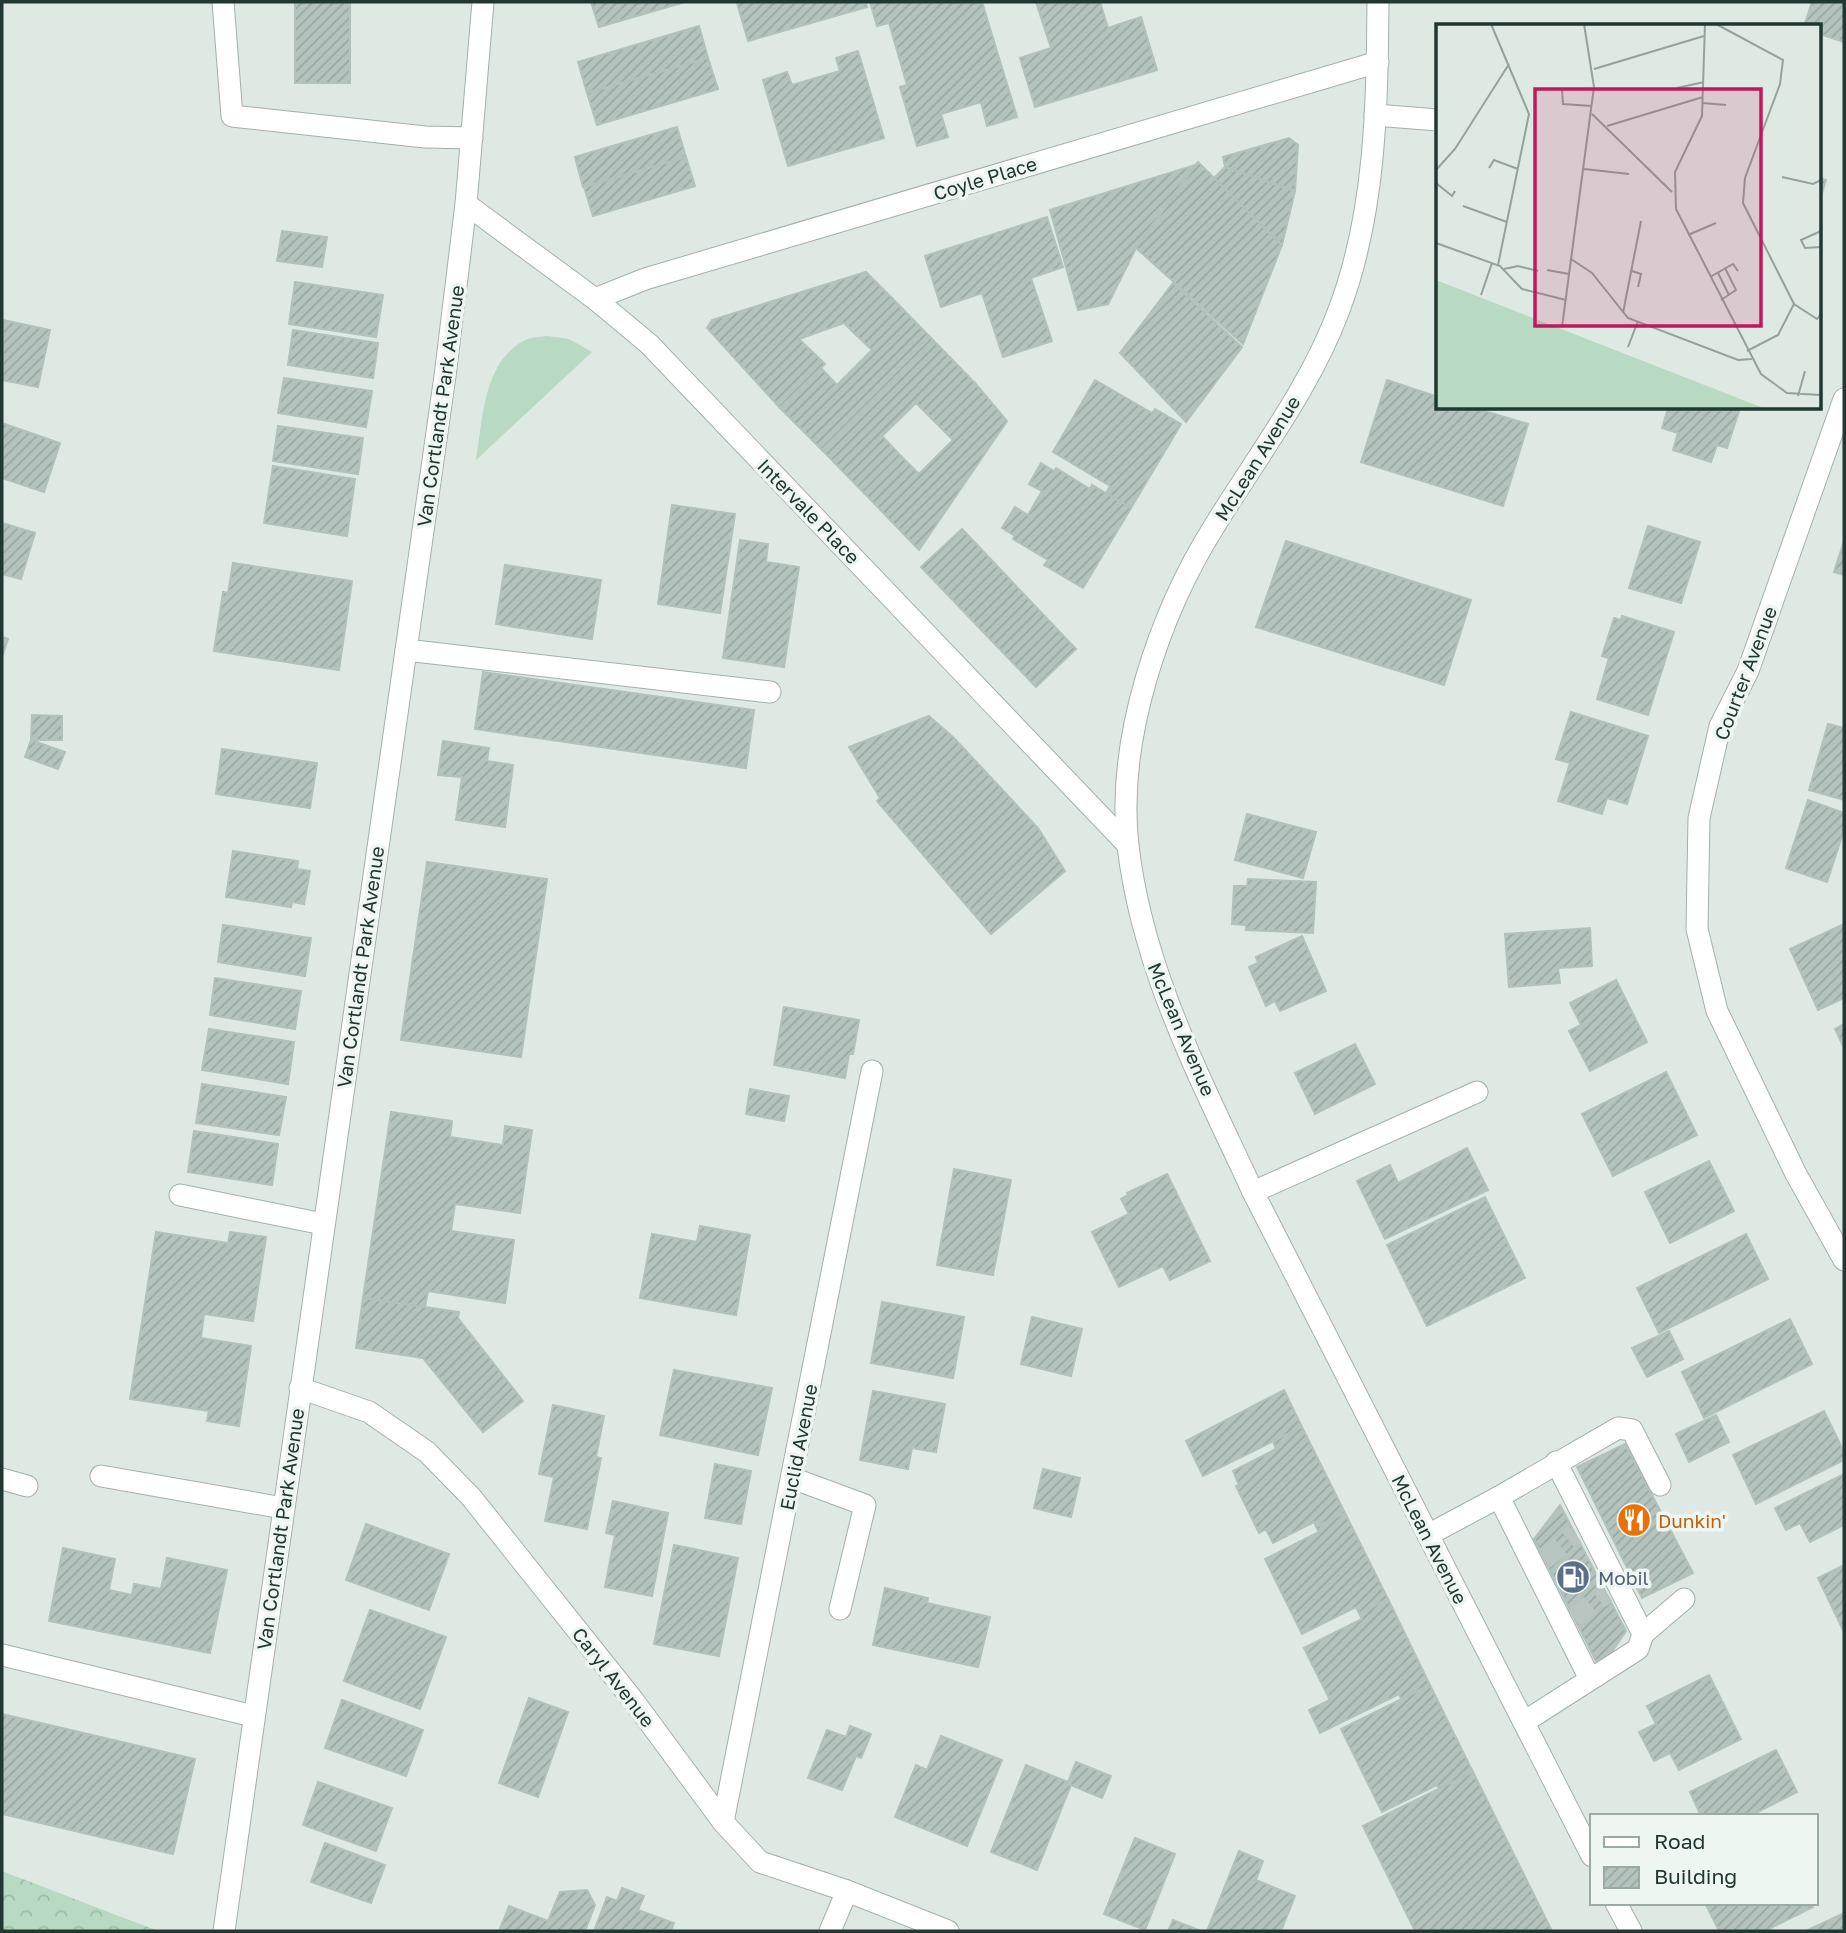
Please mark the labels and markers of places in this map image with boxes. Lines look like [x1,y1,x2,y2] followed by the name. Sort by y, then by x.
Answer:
[1615,1501,1653,1539] restaurant icon: Dunkin'
[1658,1509,1726,1532] place label: Dunkin'
[1554,1558,1592,1596] fuel station icon: Mobil
[1598,1566,1649,1589] place label: Mobil

